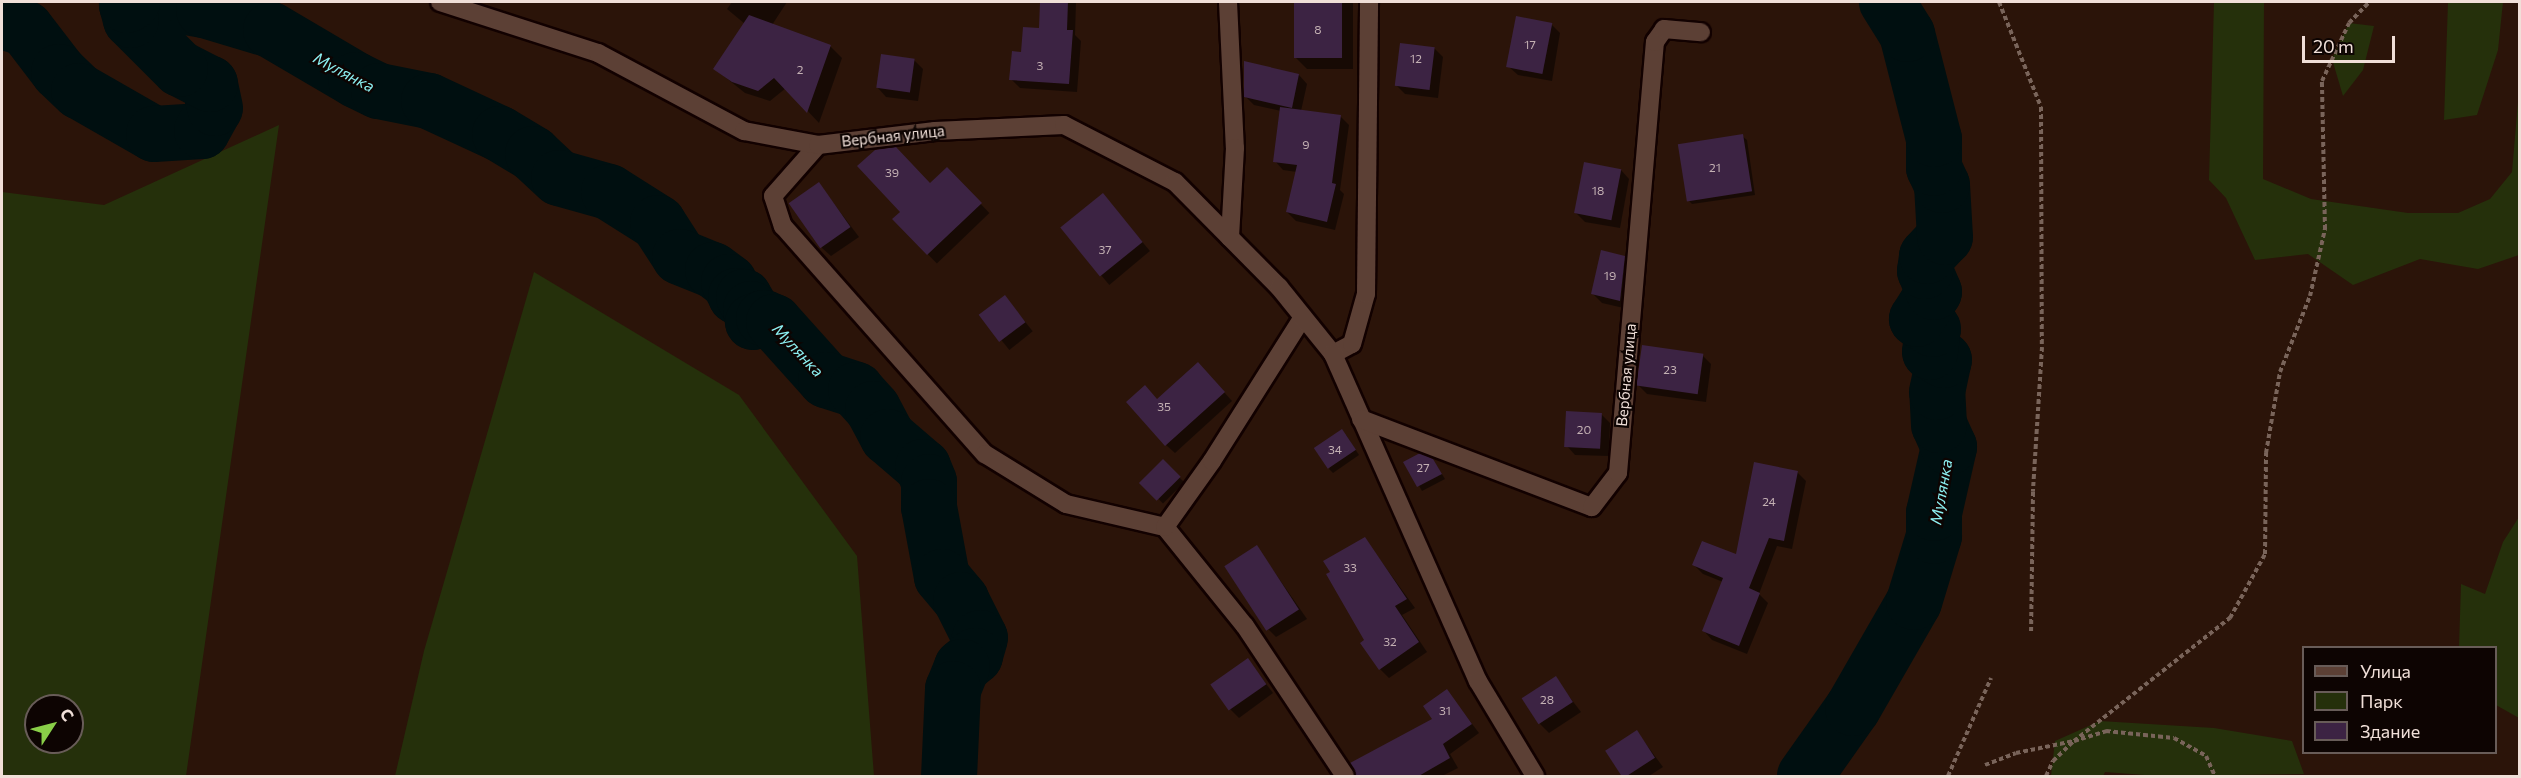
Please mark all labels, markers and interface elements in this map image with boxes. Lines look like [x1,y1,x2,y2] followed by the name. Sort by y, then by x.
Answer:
[1314,23,1322,37] house number: 8
[2305,24,2398,62] scale bar
[2313,35,2354,57] text: 20 m
[1524,38,1536,52] house number: 17
[310,48,378,96] water label: Мулянка
[1410,52,1422,66] house number: 12
[1037,59,1043,73] house number: 3
[797,63,803,77] house number: 2
[841,122,945,150] street label: Вербная улица
[1302,138,1310,152] house number: 9
[1709,161,1721,175] house number: 21
[885,166,899,180] house number: 39
[1592,184,1604,198] house number: 18
[1098,243,1112,257] house number: 37
[1604,269,1616,283] house number: 19
[768,319,828,381] water label: Мулянка
[1613,323,1639,427] street label: Вербная улица
[1663,363,1677,377] house number: 23
[1157,400,1171,414] house number: 35
[1577,423,1591,437] house number: 20
[1328,443,1342,457] house number: 34
[1926,458,1956,526] water label: Мулянка
[1417,461,1429,475] house number: 27
[1762,495,1776,509] house number: 24
[1343,561,1357,575] house number: 33
[1383,635,1397,649] house number: 32
[2302,646,2497,754] legend
[2360,660,2411,682] text: Улица
[2360,690,2403,712] text: Парк
[1540,693,1554,707] house number: 28
[24,694,84,754] north arrow
[56,704,78,724] text: С
[1439,704,1451,718] house number: 31
[2360,720,2420,742] text: Здание

